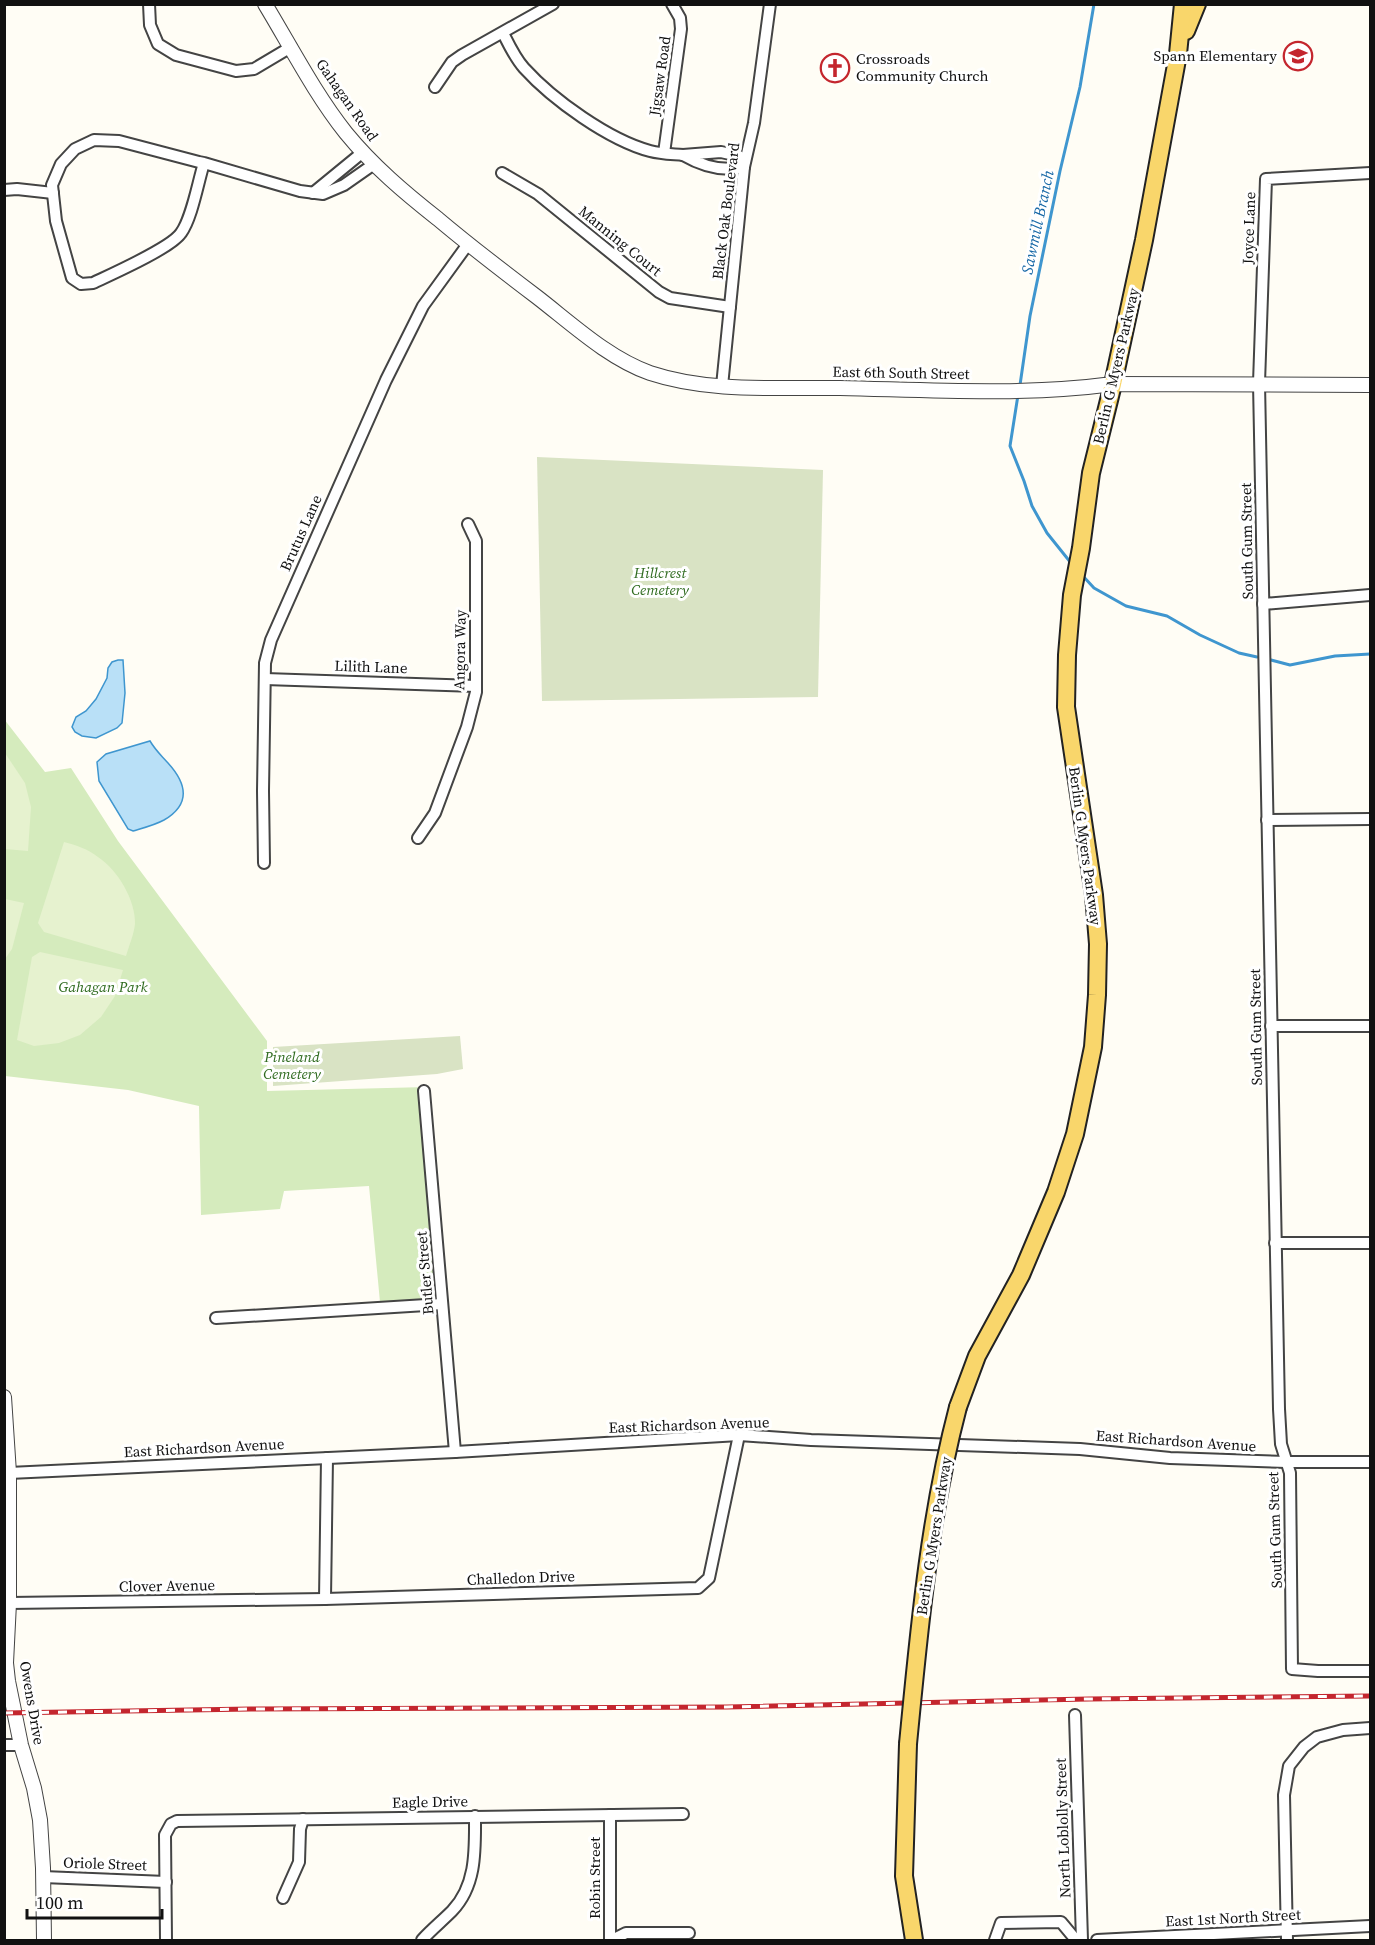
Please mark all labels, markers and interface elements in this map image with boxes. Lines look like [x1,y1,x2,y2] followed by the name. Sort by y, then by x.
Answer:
[643,34,676,118] street label: Jigsaw Road
[1282,40,1314,72] school or university icon: Spann Elementary
[1154,45,1277,66] place label: Spann Elementary
[856,48,989,86] place label: Crossroads Community Church
[819,52,851,84] church icon: Crossroads Community Church
[311,54,384,145] street label: Gahagan Road
[707,141,744,281] street label: Black Oak Boulevard
[1015,168,1059,276] water label: Sawmill Branch
[1237,191,1260,266] street label: Joyce Lane
[574,200,666,281] street label: Manning Court
[1087,285,1144,446] street label: Berlin G Myers Parkway
[832,361,970,384] street label: East 6th South Street
[1235,482,1258,600] street label: South Gum Street
[274,491,327,574] street label: Brutus Lane
[631,562,690,600] park label: Hillcrest Cemetery
[448,609,471,690] street label: Angora Way
[334,655,408,678] street label: Lilith Lane
[1064,765,1107,927] street label: Berlin G Myers Parkway
[1244,968,1267,1086] street label: South Gum Street
[58,976,149,997] park label: Gahagan Park
[263,1046,322,1084] park label: Pineland Cemetery
[410,1230,439,1316] street label: Butler Street
[608,1411,770,1438] street label: East Richardson Avenue
[1095,1424,1257,1457] street label: East Richardson Avenue
[123,1433,285,1462] street label: East Richardson Avenue
[911,1455,956,1617] street label: Berlin G Myers Parkway
[1262,1471,1287,1589] street label: South Gum Street
[467,1565,576,1590] street label: Challedon Drive
[119,1574,216,1597] street label: Clover Avenue
[15,1659,50,1747] street label: Owens Drive
[1050,1758,1075,1898] street label: North Loblolly Street
[392,1790,468,1813] street label: Eagle Drive
[584,1837,605,1919] street label: Robin Street
[63,1852,147,1875] street label: Oriole Street
[27,1882,162,1920] scale bar
[36,1890,83,1915] text: 100 m
[1165,1903,1301,1932] street label: East 1st North Street

